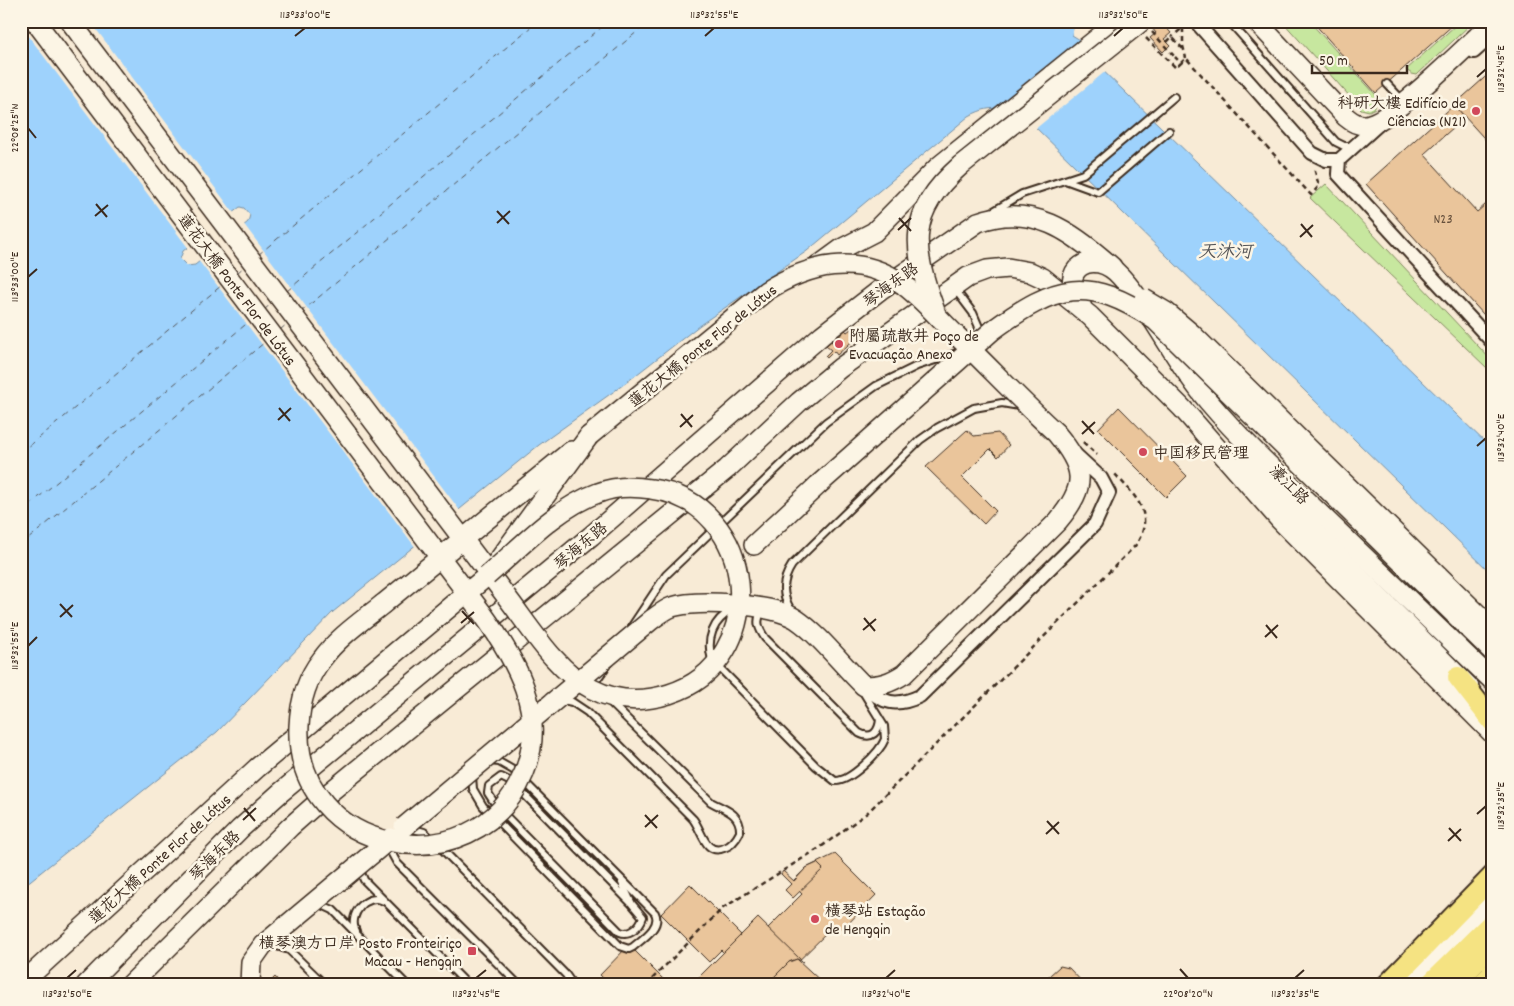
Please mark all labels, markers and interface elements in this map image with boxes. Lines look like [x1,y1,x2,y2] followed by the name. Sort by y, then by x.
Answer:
[280,7,331,24] text: 113°33'00"E
[690,7,739,24] text: 113°32'55"E
[1098,7,1148,24] text: 113°32'50"E
[1312,42,1406,74] scale bar
[1493,45,1510,93] text: 113°32'45"E
[1319,51,1348,73] text: 50 m
[1337,93,1466,134] place label: 科研大樓 Edifício de Ciências (N21)
[7,103,24,153] text: 22°08'25"N
[1470,105,1482,117] marker: 科研大樓 Edifício de Ciências (N21)
[171,210,301,372] street label: 蓮花大橋 Ponte Flor de Lótus
[1433,210,1453,230] house number: N23
[1198,241,1255,266] water label: 天沐河
[7,251,24,302] text: 113°33'00"E
[859,258,924,314] street label: 琴海东路
[624,280,783,414] street label: 蓮花大橋 Ponte Flor de Lótus
[849,326,979,367] place label: 附屬疏散井 Poço de Evacuação Anexo
[833,338,845,350] marker: 附屬疏散井 Poço de Evacuação Anexo
[1493,413,1510,462] text: 113°32'40"E
[1153,443,1249,466] place label: 中国移民管理
[1137,446,1149,458] marker: 中国移民管理
[1263,461,1313,511] street label: 濠江路
[550,518,614,576] street label: 琴海东路
[7,621,24,670] text: 113°32'55"E
[1493,781,1510,830] text: 113°32'35"E
[84,789,237,930] street label: 蓮花大橋 Ponte Flor de Lótus
[185,826,247,888] street label: 琴海东路
[825,901,926,942] place label: 橫琴站 Estação de Hengqin
[809,913,821,925] marker: 橫琴站 Estação de Hengqin
[259,933,462,974] place label: 橫琴澳方口岸 Posto Fronteiriço Macau - Hengqin
[466,945,478,957] marker: 橫琴澳方口岸 Posto Fronteiriço Macau - Hengqin
[42,986,92,1003] text: 113°32'50"E
[452,986,500,1003] text: 113°32'45"E
[862,986,911,1003] text: 113°32'40"E
[1163,986,1213,1003] text: 22°08'20"N
[1271,986,1320,1003] text: 113°32'35"E

